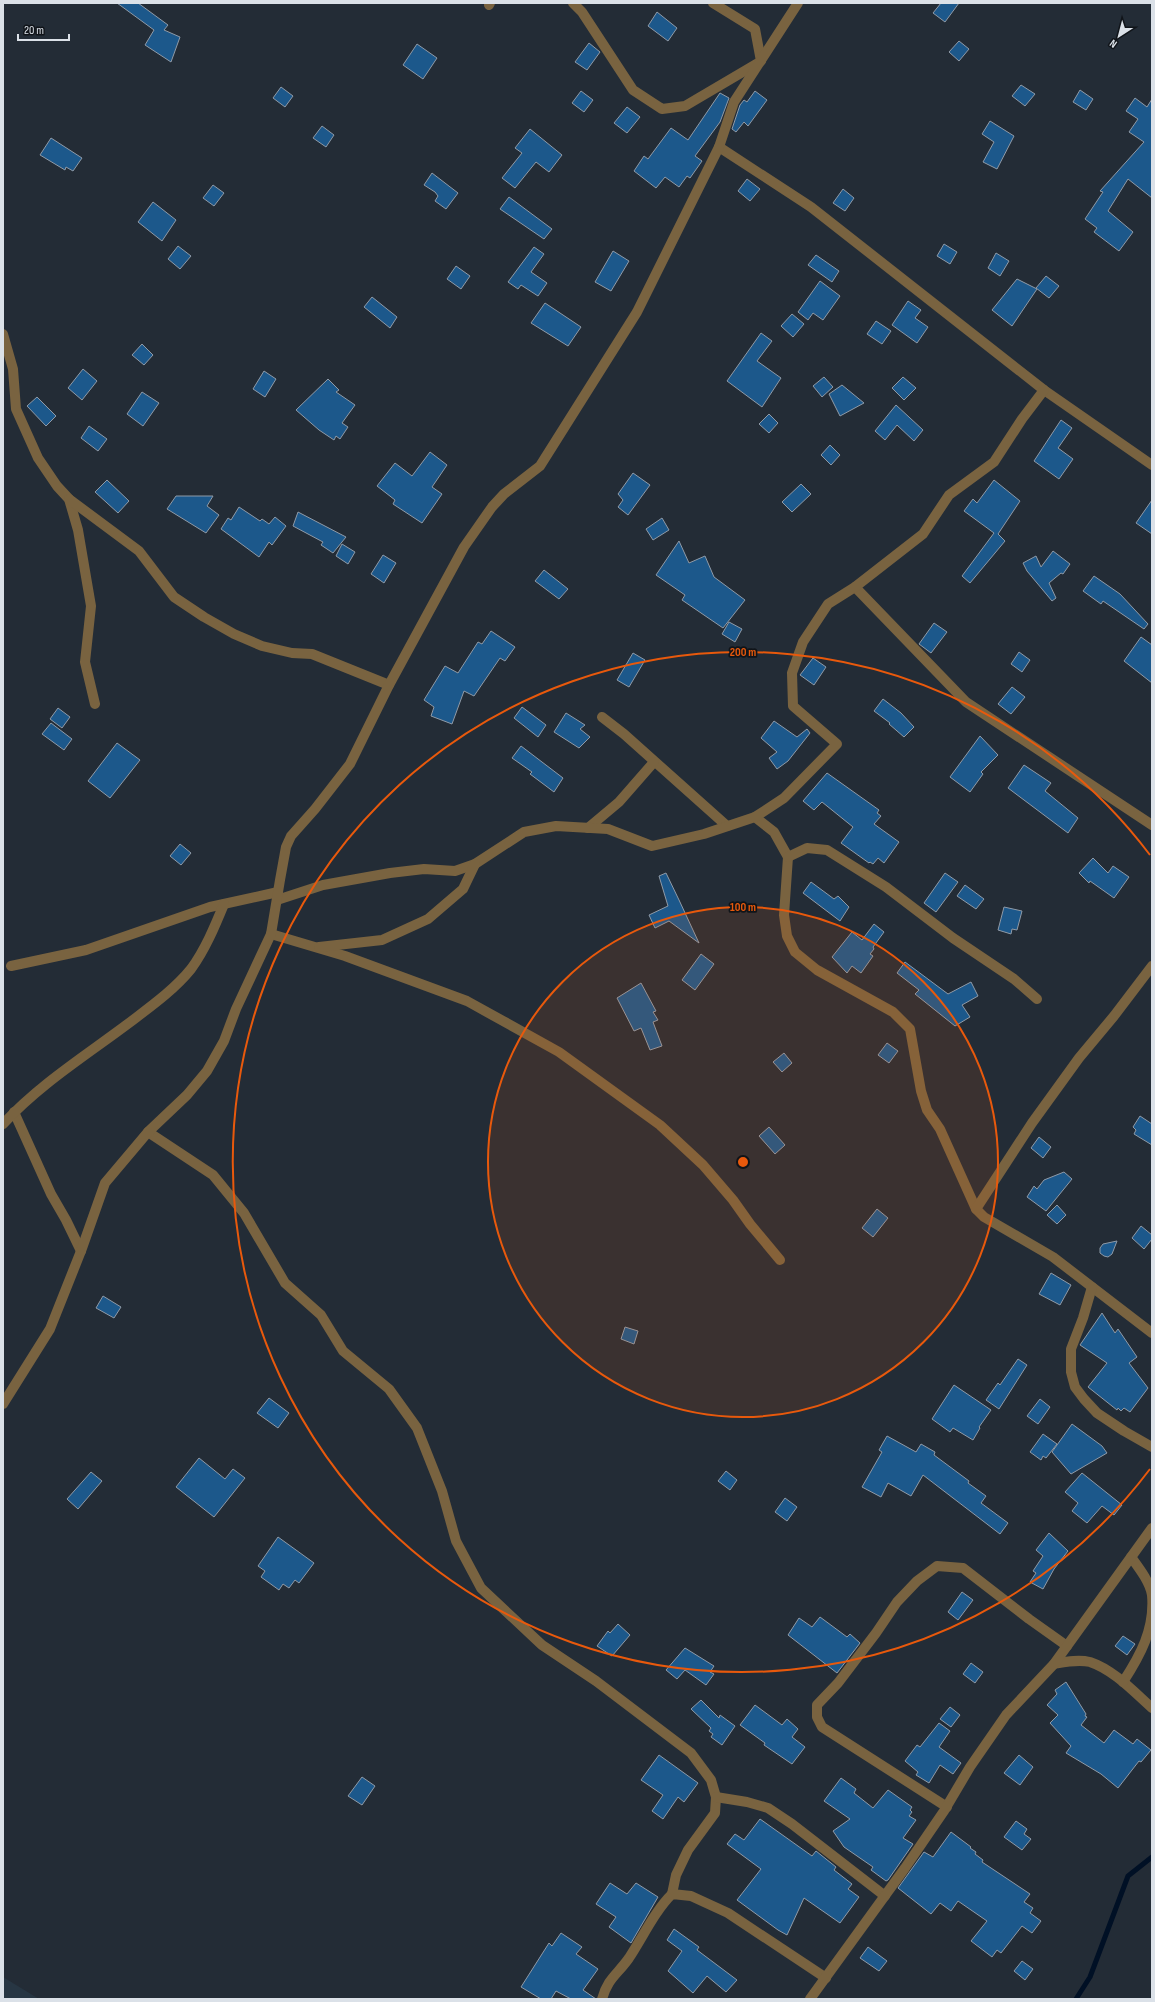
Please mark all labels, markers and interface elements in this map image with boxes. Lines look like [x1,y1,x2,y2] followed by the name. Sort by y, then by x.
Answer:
[18,16,69,42] scale bar
[1099,16,1139,56] north arrow
[24,23,44,38] text: 20 m
[1107,37,1120,51] text: N
[730,645,756,660] text: 200 m
[730,900,756,915] text: 100 m
[736,1155,750,1169] centre of rings

